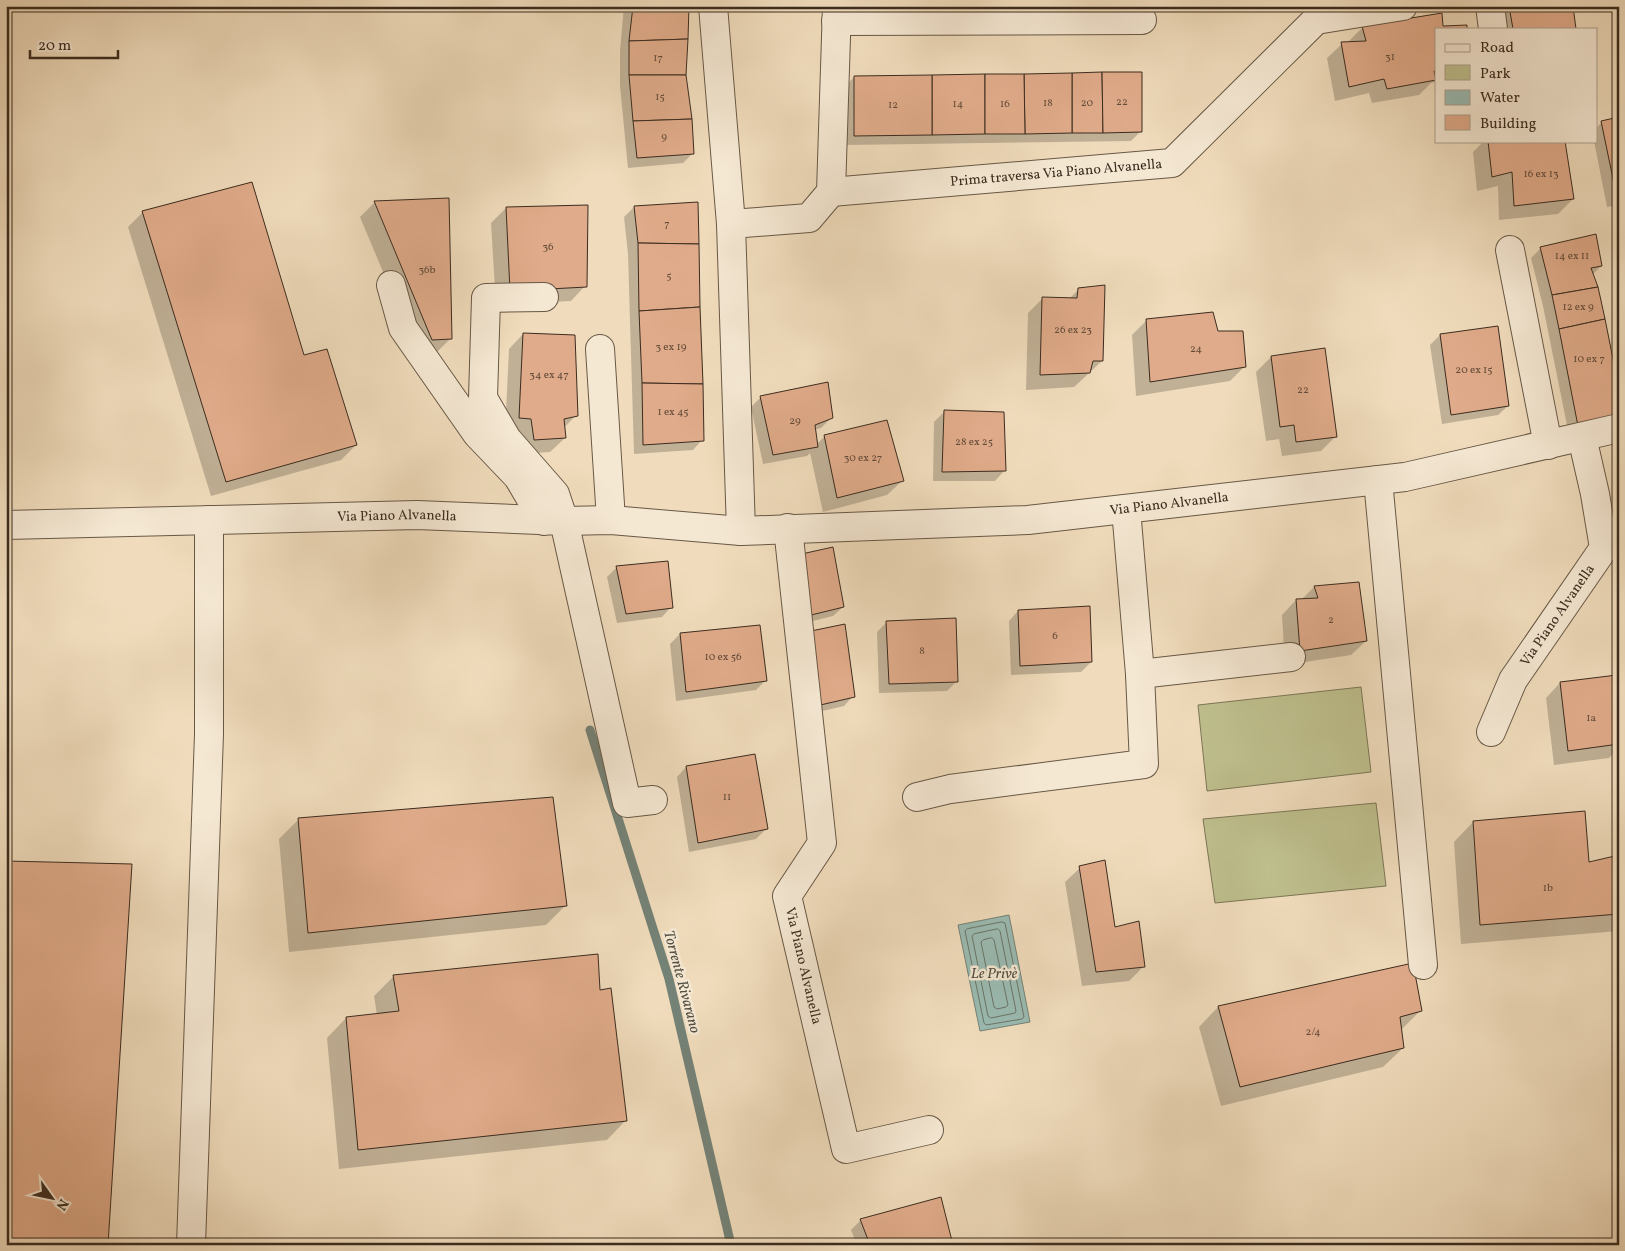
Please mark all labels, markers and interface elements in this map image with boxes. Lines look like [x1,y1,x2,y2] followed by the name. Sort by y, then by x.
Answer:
[30,28,118,60] scale bar
[1435,28,1598,142] legend
[38,36,71,57] text: 20 m
[1480,38,1514,59] text: Road
[1385,50,1395,65] house number: 31
[653,51,663,66] house number: 17
[1480,64,1511,85] text: Park
[1480,88,1520,109] text: Water
[655,90,665,105] house number: 15
[1116,95,1128,110] house number: 22
[1043,96,1053,111] house number: 18
[1081,96,1094,111] house number: 20
[953,97,964,112] house number: 14
[1000,97,1010,112] house number: 16
[888,98,898,113] house number: 12
[1480,114,1537,135] text: Building
[661,130,667,145] house number: 9
[949,154,1163,191] street label: Prima traversa Via Piano Alvanella
[1523,167,1559,182] house number: 16 ex 13
[664,217,670,232] house number: 7
[542,240,554,255] house number: 36
[1555,249,1589,264] house number: 14 ex 11
[418,263,436,278] house number: 36b
[666,269,672,284] house number: 5
[1562,300,1594,315] house number: 12 ex 9
[1054,323,1092,338] house number: 26 ex 23
[656,340,687,355] house number: 3 ex 19
[1190,342,1202,357] house number: 24
[1573,352,1605,367] house number: 10 ex 7
[1455,363,1493,378] house number: 20 ex 15
[529,368,569,383] house number: 34 ex 47
[1297,383,1309,398] house number: 22
[657,405,689,420] house number: 1 ex 45
[789,414,801,429] house number: 29
[955,435,993,450] house number: 28 ex 25
[844,451,882,466] house number: 30 ex 27
[1109,488,1230,520] street label: Via Piano Alvanella
[337,505,457,526] street label: Via Piano Alvanella
[1516,561,1599,670] street label: Via Piano Alvanella
[1328,613,1334,628] house number: 2
[1052,629,1058,644] house number: 6
[919,644,925,659] house number: 8
[704,650,742,665] house number: 10 ex 56
[1586,711,1596,726] house number: 1a
[723,790,731,805] house number: 11
[1543,881,1553,896] house number: 1b
[780,905,826,1026] street label: Via Piano Alvanella
[657,928,705,1036] water label: Torrente Rivarano
[971,964,1018,985] water label: Le Privè
[1305,1025,1321,1040] house number: 2/4
[28,1174,78,1224] north arrow
[51,1195,72,1214] text: N

